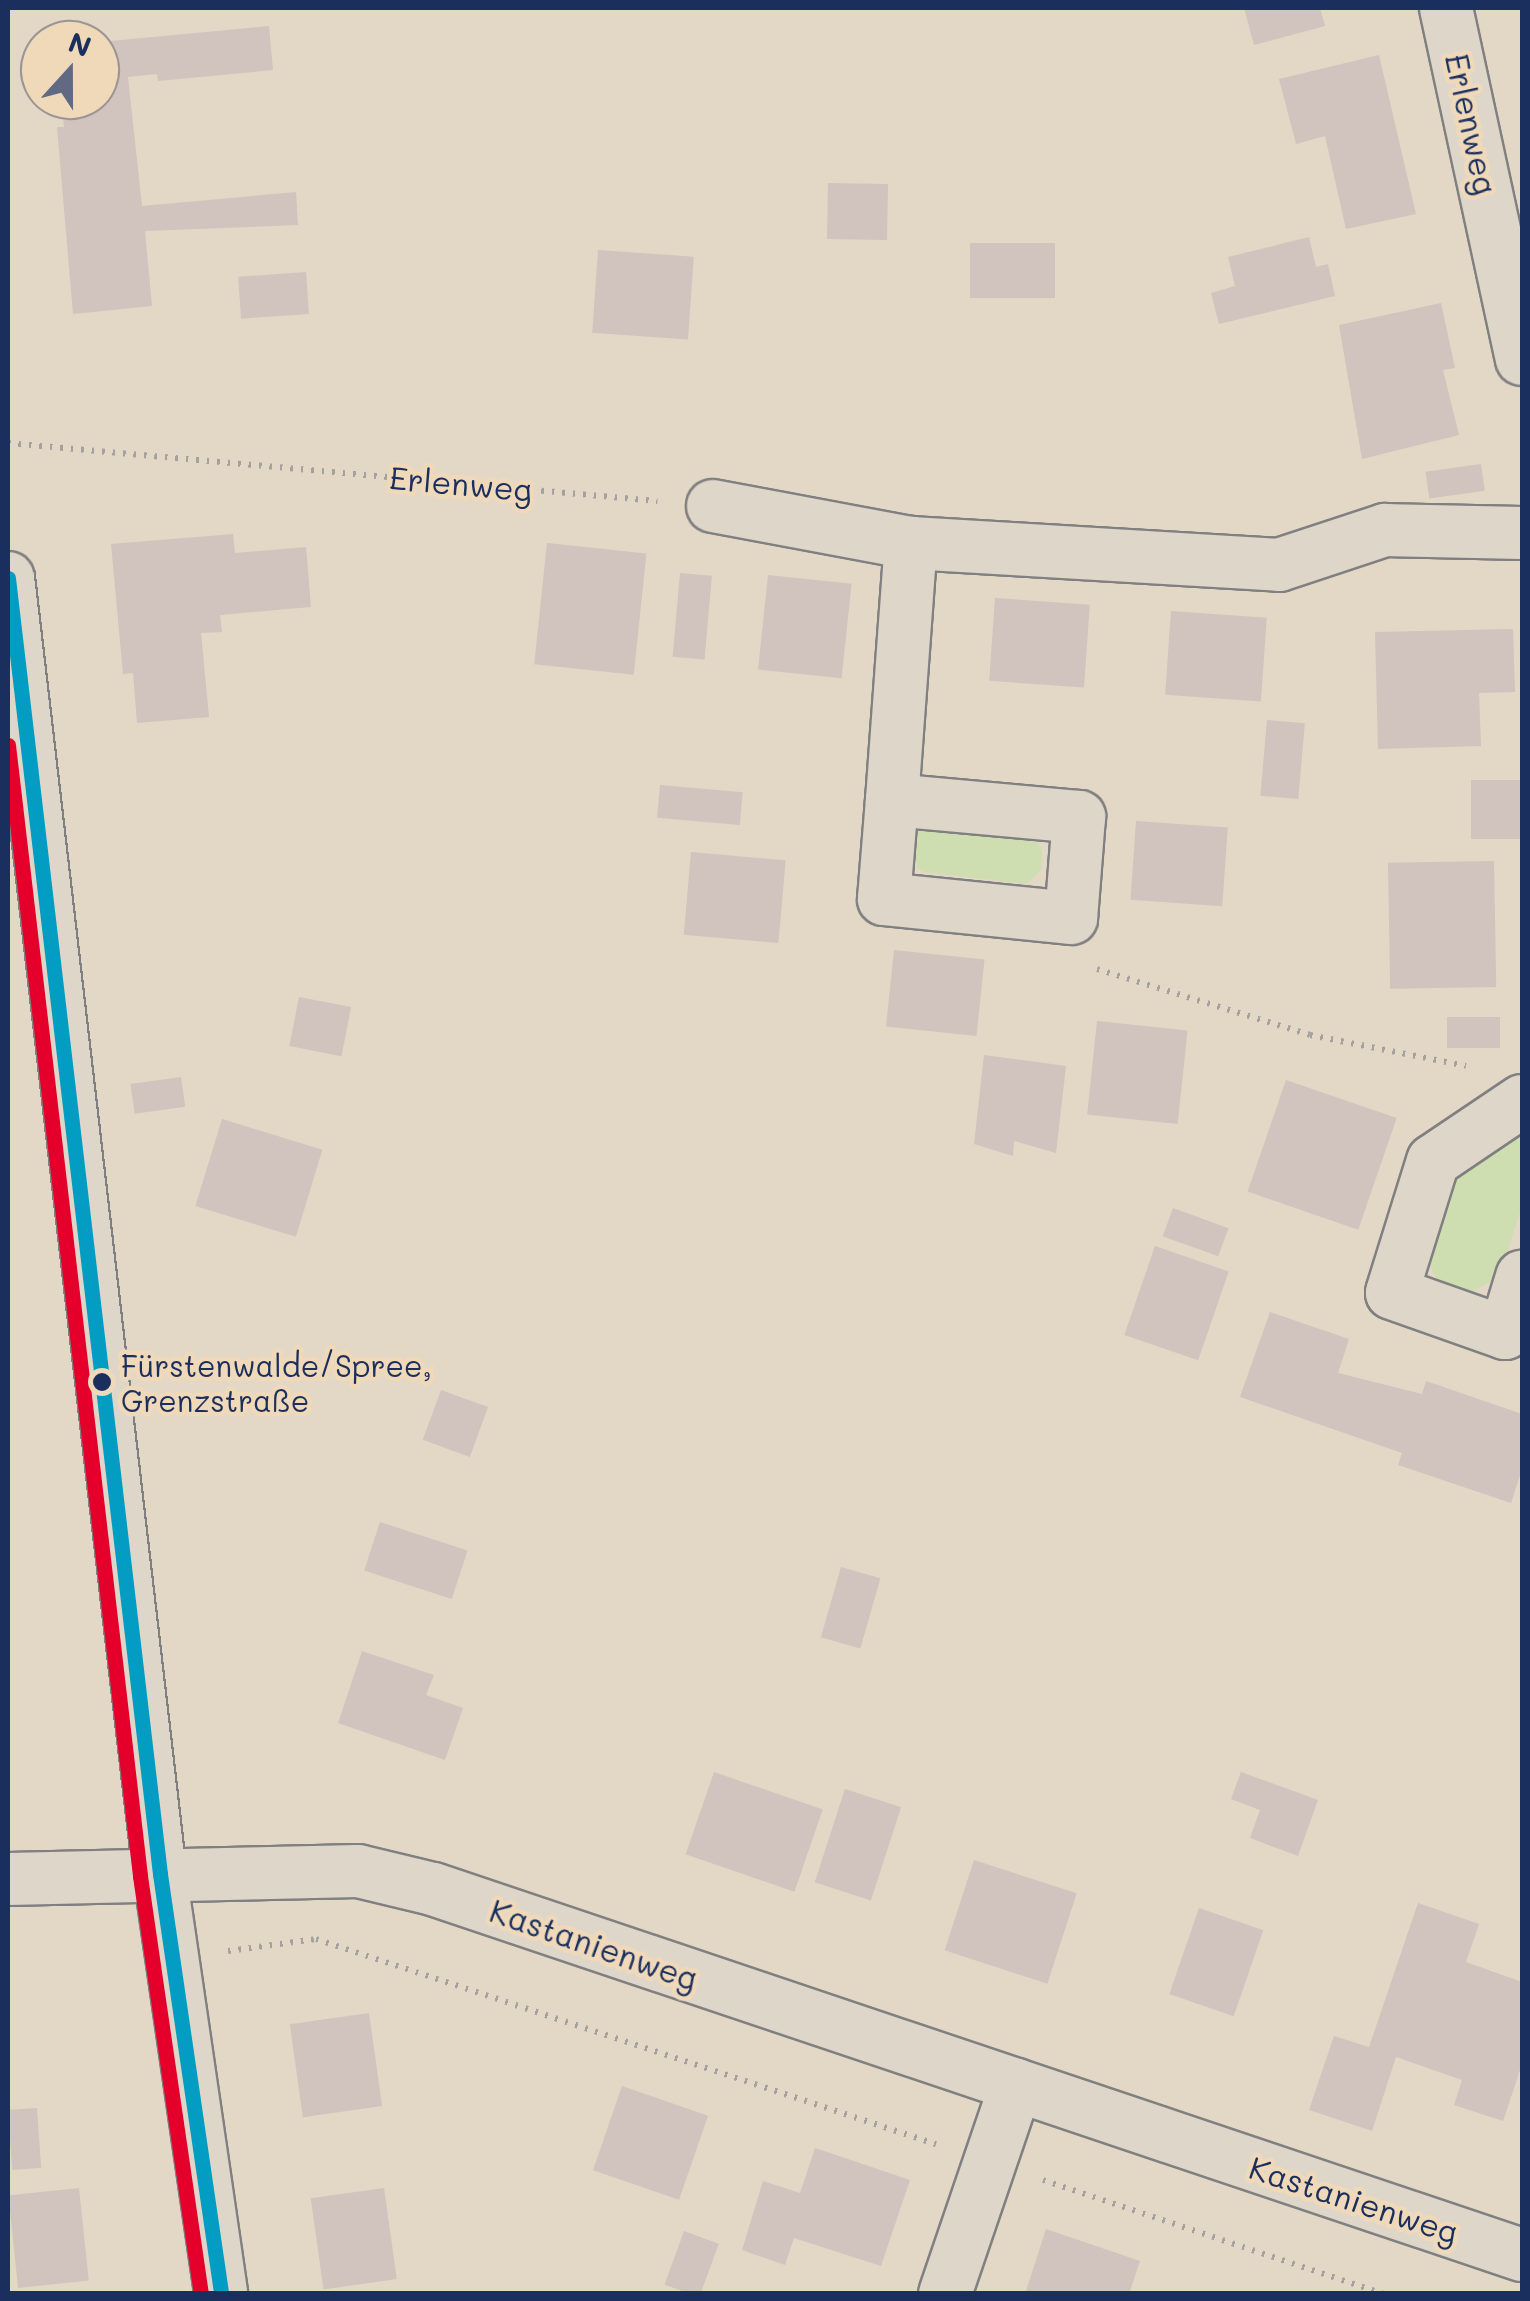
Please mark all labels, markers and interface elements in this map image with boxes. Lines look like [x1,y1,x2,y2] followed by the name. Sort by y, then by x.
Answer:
[20,20,120,120] north arrow
[64,23,96,64] text: N
[1438,50,1506,198] street label: Erlenweg
[388,458,534,508] street label: Erlenweg
[121,1347,432,1418] place label: Fürstenwalde/Spree, Grenzstraße
[92,1372,112,1392] marker: Fürstenwalde/Spree, Grenzstraße
[485,1890,703,1998] street label: Kastanienweg
[1245,2147,1463,2251] street label: Kastanienweg

